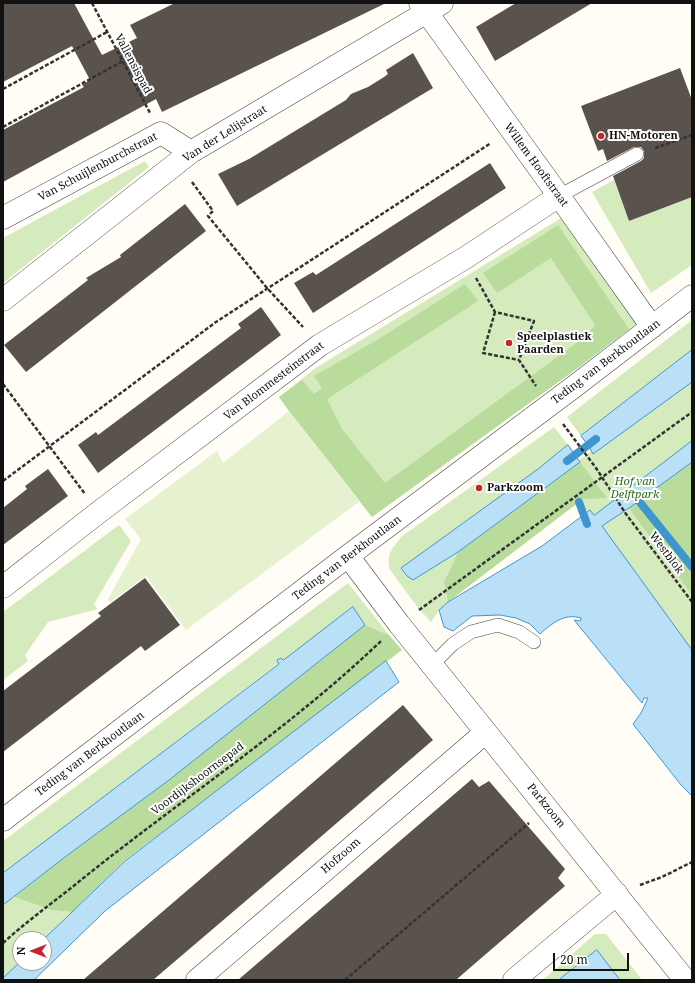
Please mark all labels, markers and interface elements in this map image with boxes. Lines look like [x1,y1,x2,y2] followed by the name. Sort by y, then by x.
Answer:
[112,32,154,96] street label: Vallensispad
[181,103,269,165] street label: Van der Lelijstraat
[501,121,571,209] street label: Willem Hooftstraat
[609,129,678,143] place label: HN-Motoren
[36,130,160,204] street label: Van Schuijlenburchstraat
[596,131,606,141] marker: HN-Motoren
[549,317,663,407] street label: Teding van Berkhoutlaan
[517,330,591,356] place label: Speelplastiek Paarden
[504,338,514,348] marker: Speelplastiek Paarden
[221,339,327,423] street label: Van Blommesteinstraat
[611,475,659,501] park label: Hof van Delftpark
[487,481,544,495] place label: Parkzoom
[474,483,484,493] marker: Parkzoom
[290,513,404,603] street label: Teding van Berkhoutlaan
[646,530,686,576] street label: Westblok
[33,709,147,799] street label: Teding van Berkhoutlaan
[149,740,247,818] street label: Voordijkshoornsepad
[524,781,568,831] street label: Parkzoom
[319,835,363,877] street label: Hofzoom
[12,931,52,971] north arrow
[555,945,631,971] scale bar
[13,947,28,955] text: N
[560,951,588,968] text: 20 m

